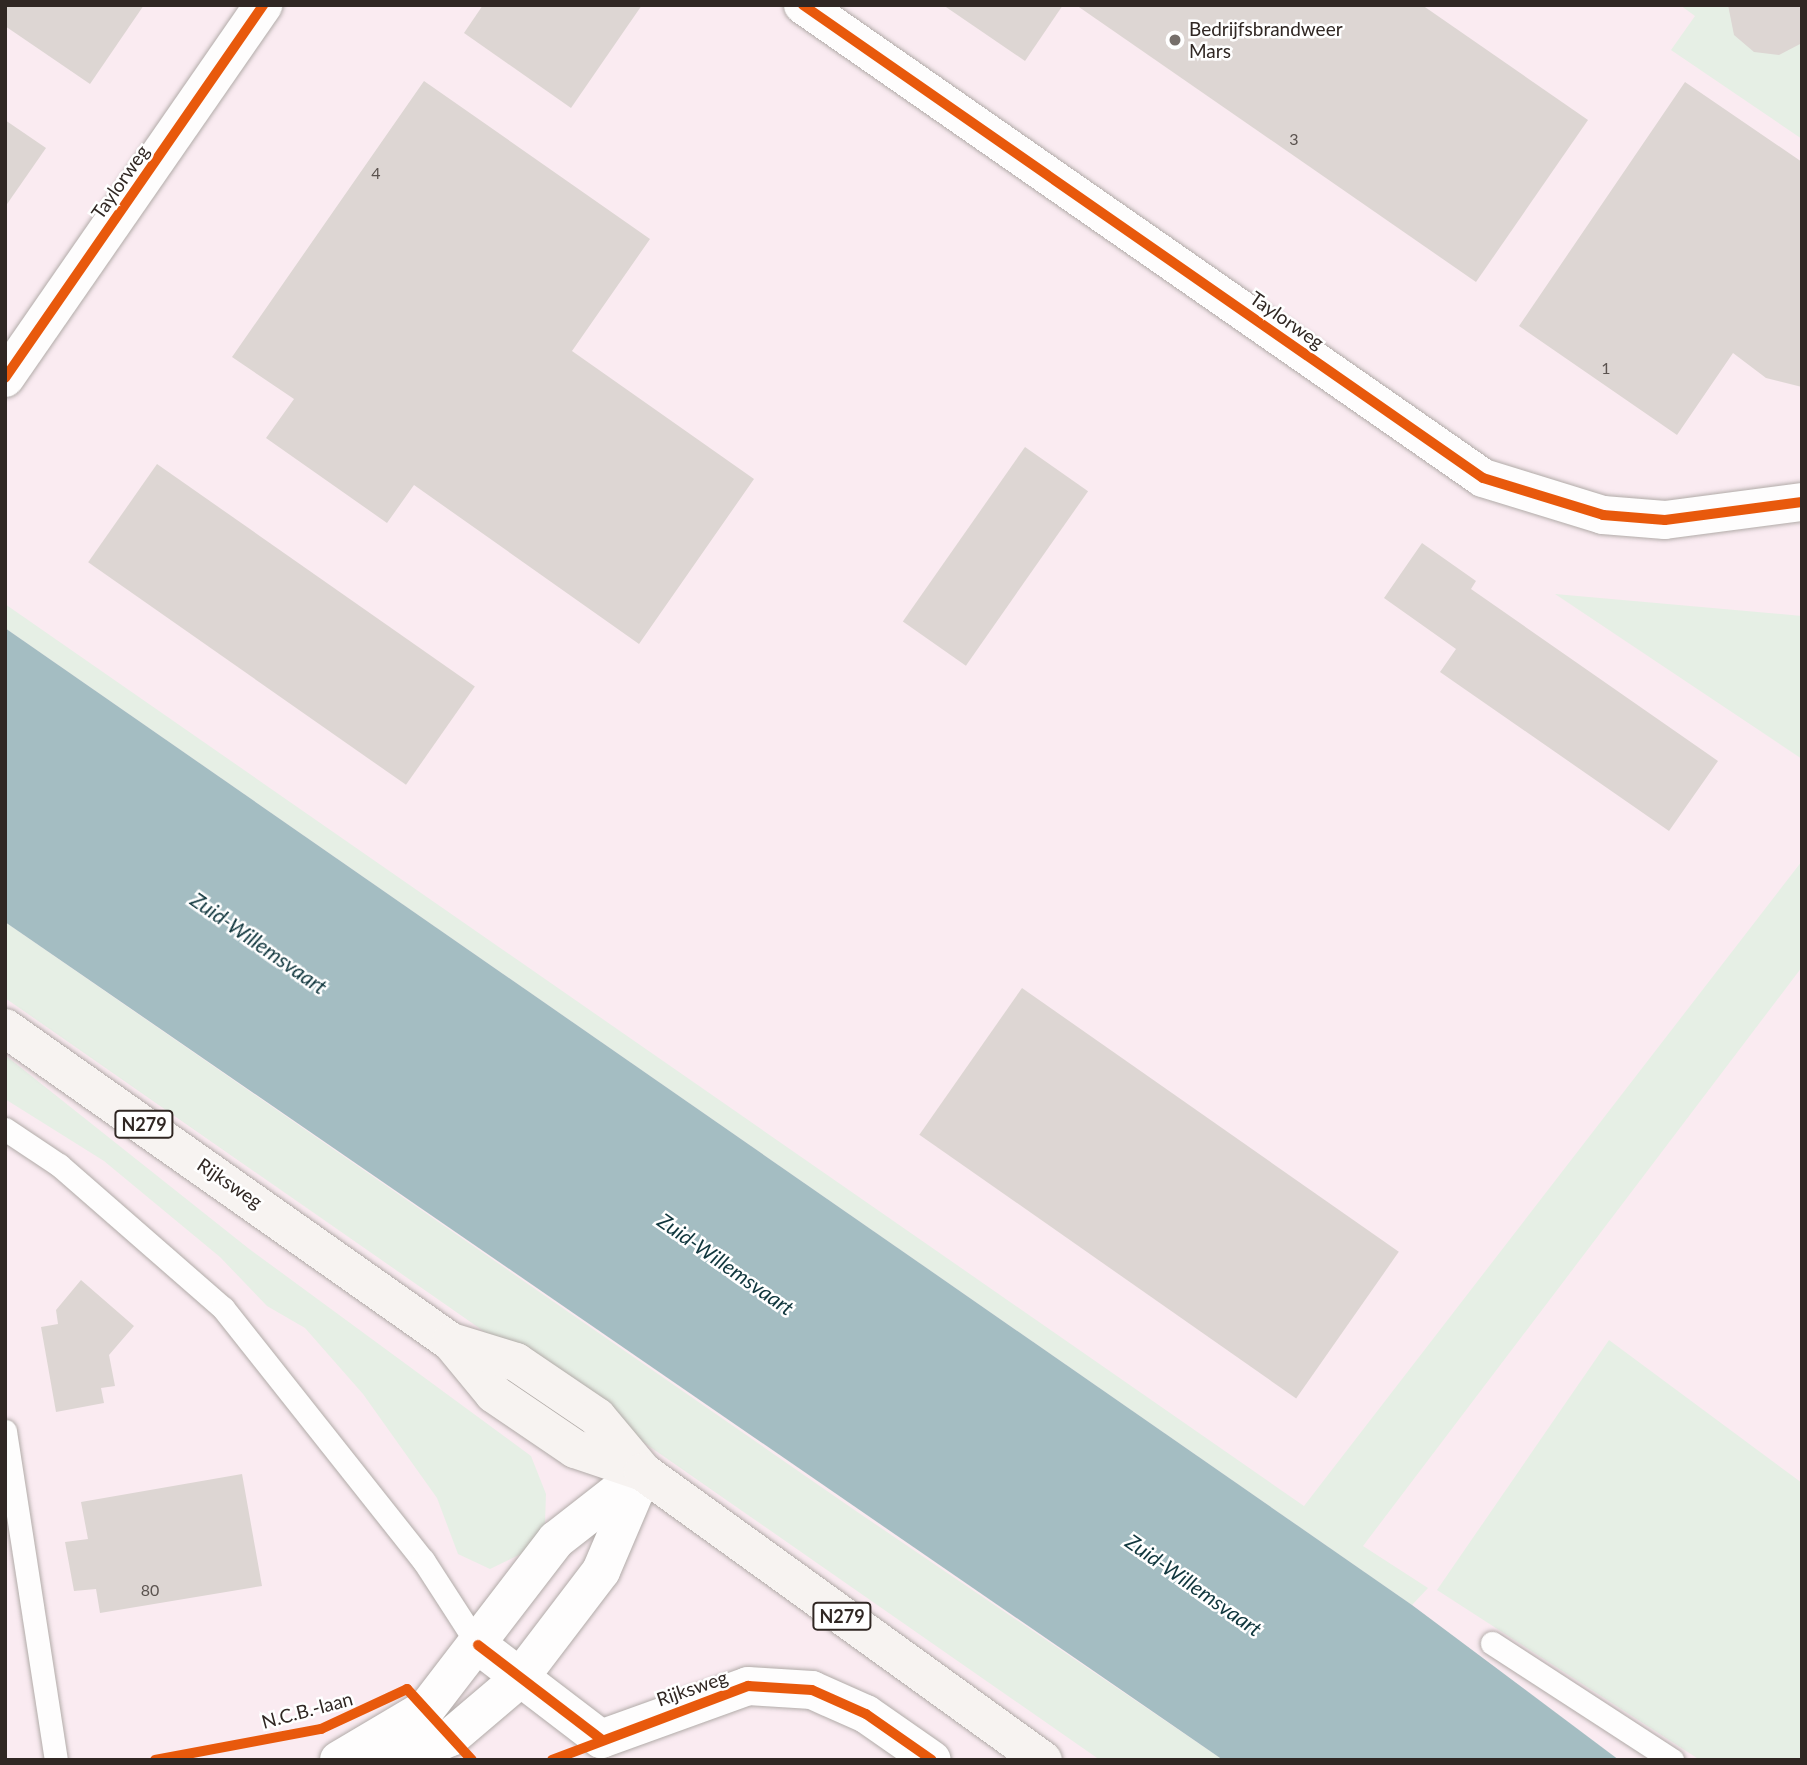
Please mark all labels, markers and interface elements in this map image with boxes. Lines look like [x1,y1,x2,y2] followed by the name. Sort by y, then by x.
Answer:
[1189,18,1343,62] place label: Bedrijfsbrandweer Mars
[1167,32,1183,48] marker: Bedrijfsbrandweer Mars
[1289,129,1299,149] house number: 3
[86,141,154,223] street label: Taylorweg
[371,163,381,183] house number: 4
[1246,286,1328,354] street label: Taylorweg
[1601,358,1611,378] house number: 1
[186,887,332,999] water label: Zuid-Willemsvaart
[114,1110,174,1139] road number: N279
[193,1153,267,1213] street label: Rijksweg
[653,1208,799,1320] water label: Zuid-Willemsvaart
[1121,1529,1267,1641] water label: Zuid-Willemsvaart
[141,1580,159,1600] house number: 80
[812,1602,872,1630] road number: N279
[654,1665,730,1711] street label: Rijksweg
[259,1687,355,1733] street label: N.C.B.-laan

